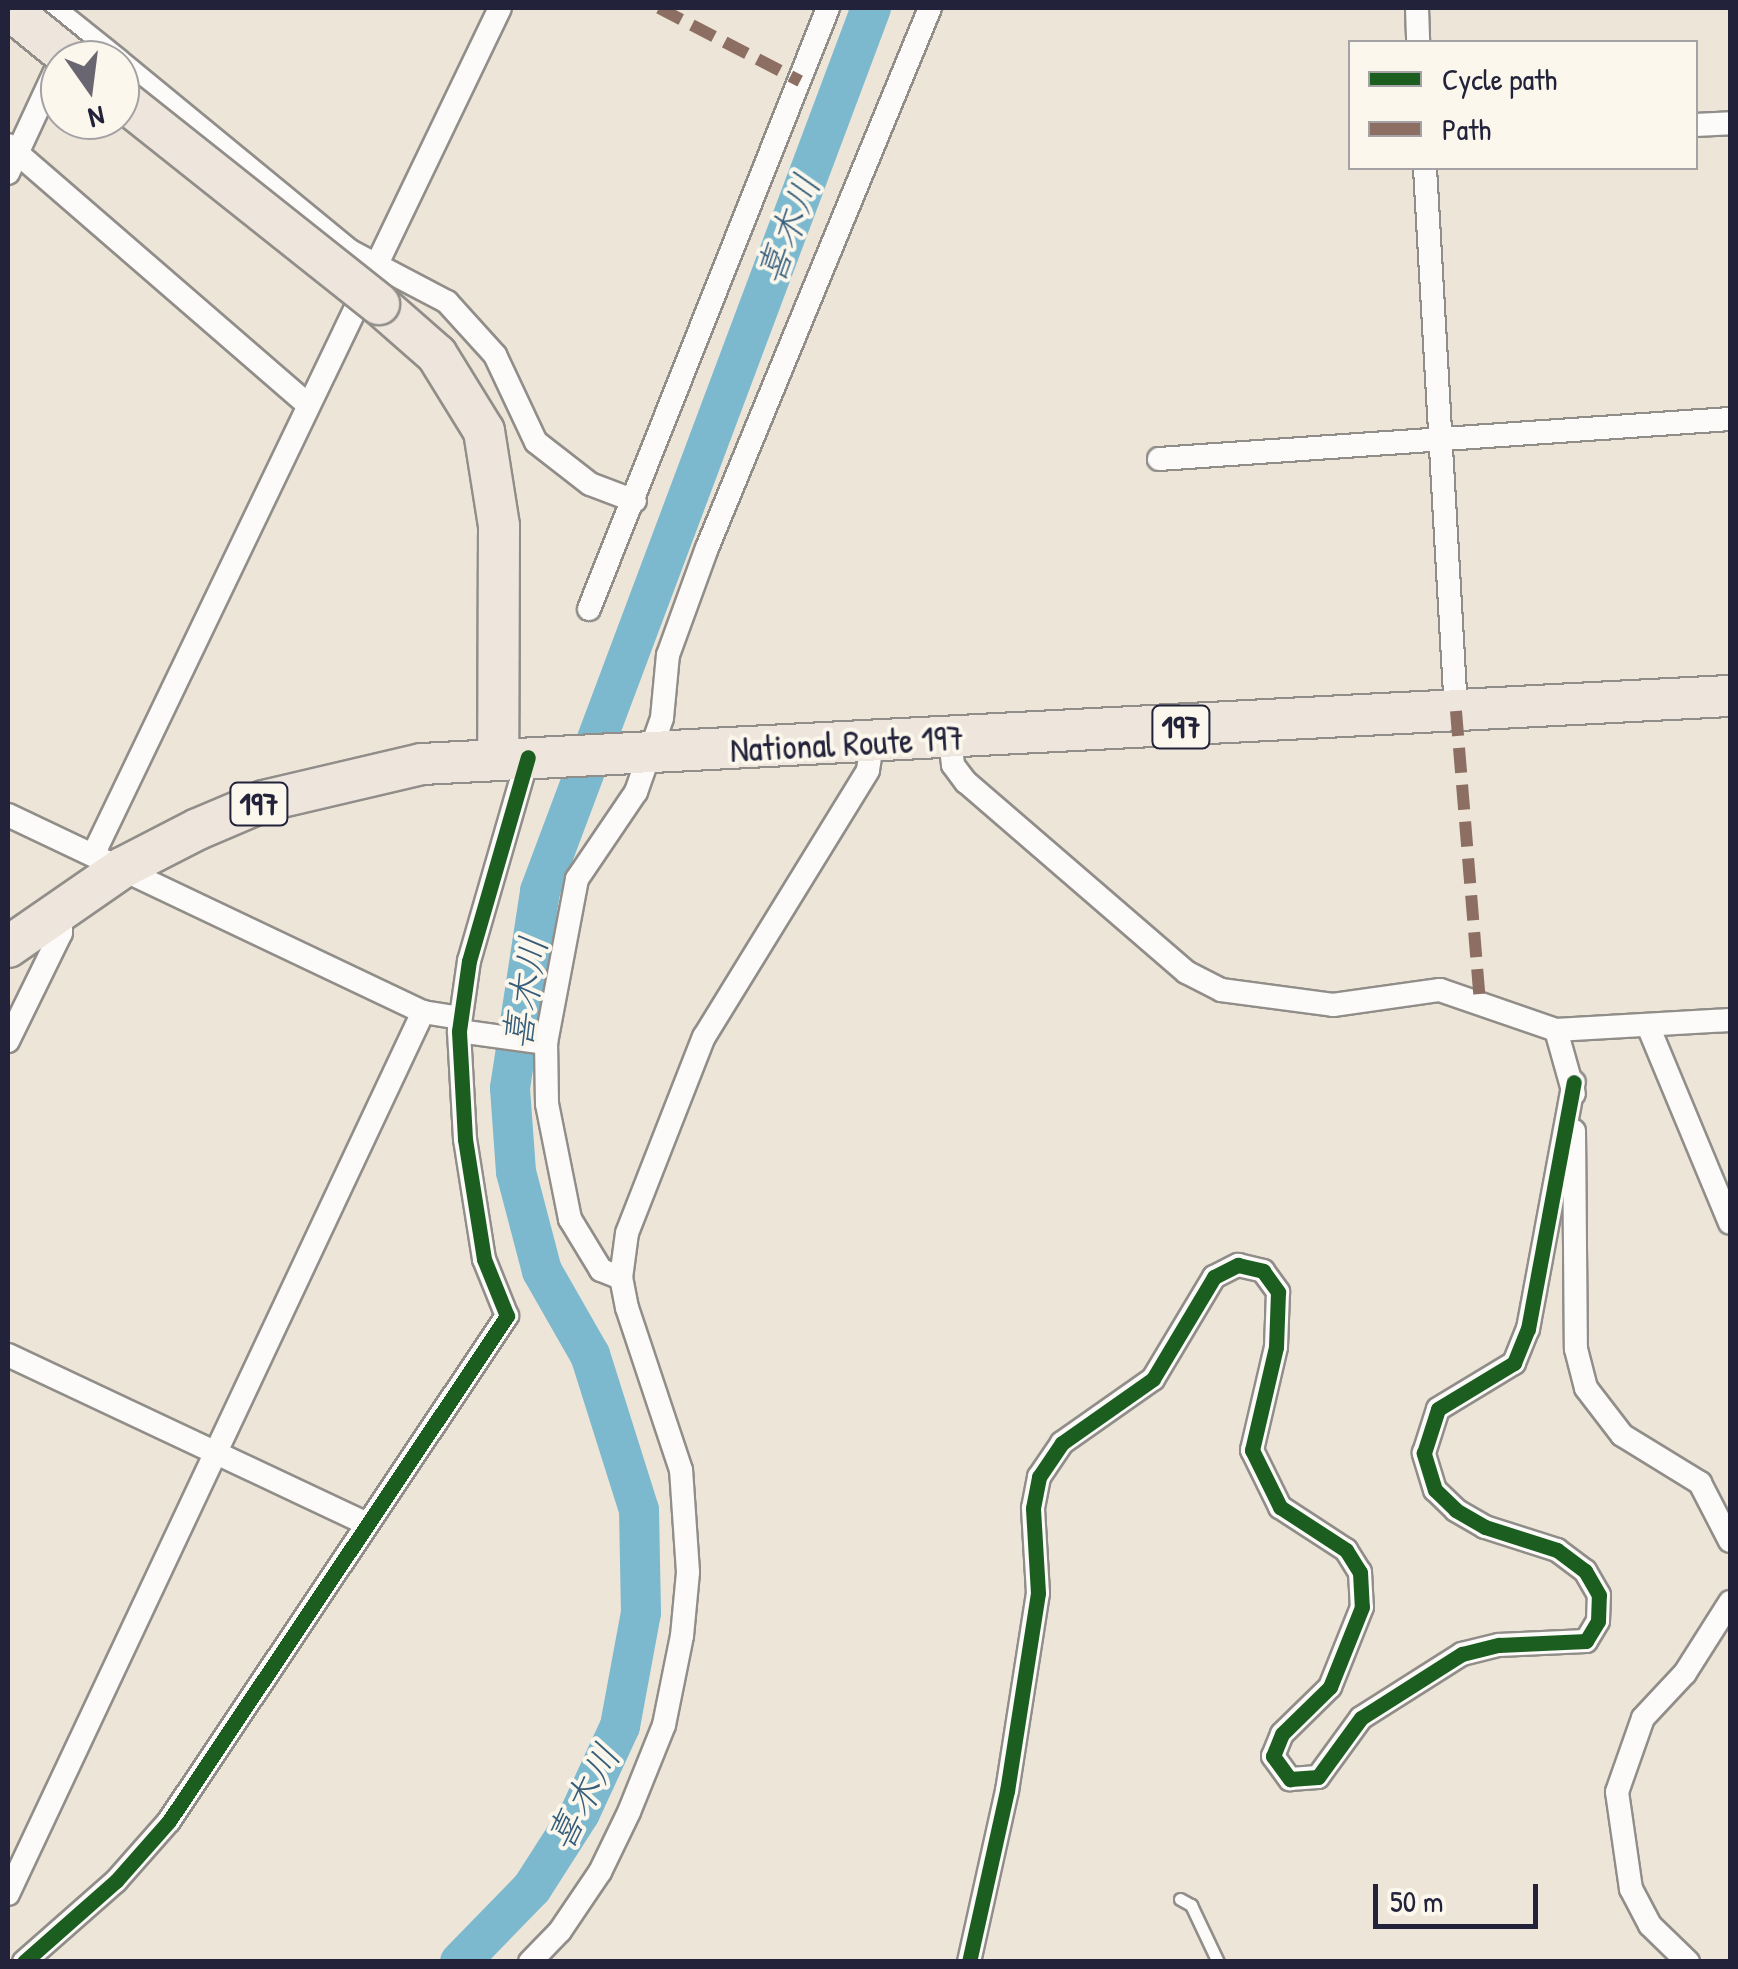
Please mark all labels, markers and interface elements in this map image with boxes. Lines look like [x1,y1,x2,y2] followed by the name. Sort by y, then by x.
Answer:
[40,40,140,140] north arrow
[1348,40,1698,170] legend
[1442,59,1557,99] text: Cycle path
[85,97,109,137] text: N
[1442,109,1491,149] text: Path
[746,168,830,290] water label: 喜木川
[1151,700,1211,754] road number: 197
[729,717,965,771] street label: National Route 197
[229,777,289,831] road number: 197
[494,933,556,1053] water label: 喜木川
[536,1736,630,1858] water label: 喜木川
[1378,1864,1543,1926] scale bar
[1390,1881,1443,1921] text: 50 m

